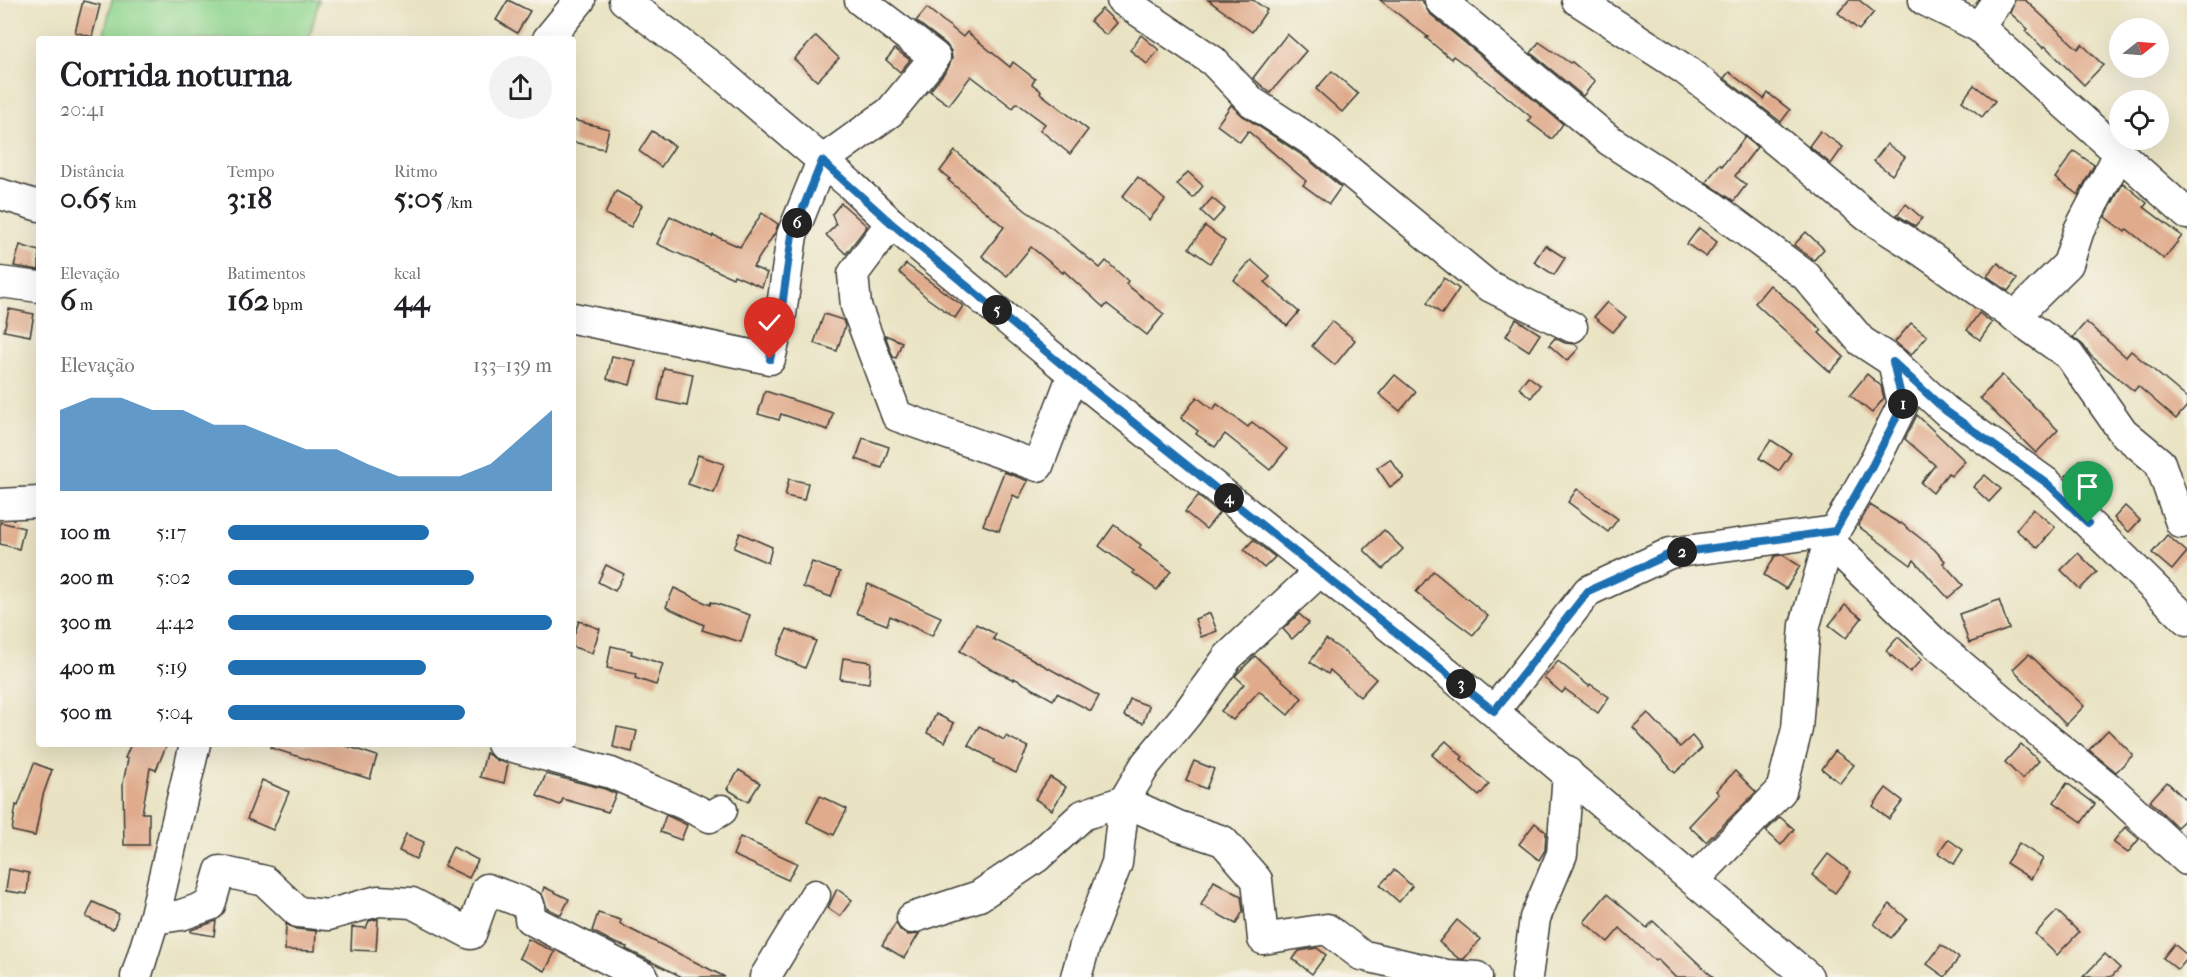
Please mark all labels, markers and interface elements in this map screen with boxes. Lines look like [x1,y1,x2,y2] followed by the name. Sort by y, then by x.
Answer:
[2109,18,2169,78] north arrow
[2109,18,2169,150] map controls
[60,56,291,95] text: Corrida noturna
[489,56,552,119] button: share
[2109,90,2169,150] button: locate
[60,98,105,121] text: 20:41
[60,162,124,181] text: Distância
[227,162,274,181] text: Tempo
[394,162,437,181] text: Ritmo
[60,181,112,216] text: 0.65
[227,181,272,216] text: 3:18
[394,181,444,216] text: 5:05
[112,193,137,212] text: km
[444,193,473,212] text: /km
[782,208,812,238] pin: 6
[793,213,801,232] text: 6
[60,264,120,283] text: Elevação
[227,264,305,283] text: Batimentos
[394,264,421,283] text: kcal
[60,283,76,318] text: 6
[227,283,269,318] text: 162
[394,283,430,318] text: 44
[76,295,93,314] text: m
[269,295,303,314] text: bpm
[982,295,1012,325] pin: 5
[744,297,795,359] pin
[994,300,1000,319] text: 5
[753,306,786,339] icon: check
[60,354,135,377] text: Elevação
[473,354,552,377] text: 133–139 m
[1888,389,1918,419] pin: 1
[1900,394,1906,413] text: 1
[2062,461,2113,523] pin
[2071,470,2104,503] icon: arrive
[1214,483,1244,513] pin: 4
[1224,488,1234,507] text: 4
[60,521,110,544] text: 100 m
[156,521,186,544] text: 5:17
[1667,537,1697,567] pin: 2
[1678,542,1686,561] text: 2
[60,566,113,589] text: 200 m
[156,566,191,589] text: 5:02
[60,611,111,634] text: 300 m
[156,611,195,634] text: 4:42
[60,656,115,679] text: 400 m
[156,656,187,679] text: 5:19
[1446,669,1476,699] pin: 3
[1458,674,1464,693] text: 3
[60,701,112,724] text: 500 m
[156,701,192,724] text: 5:04

